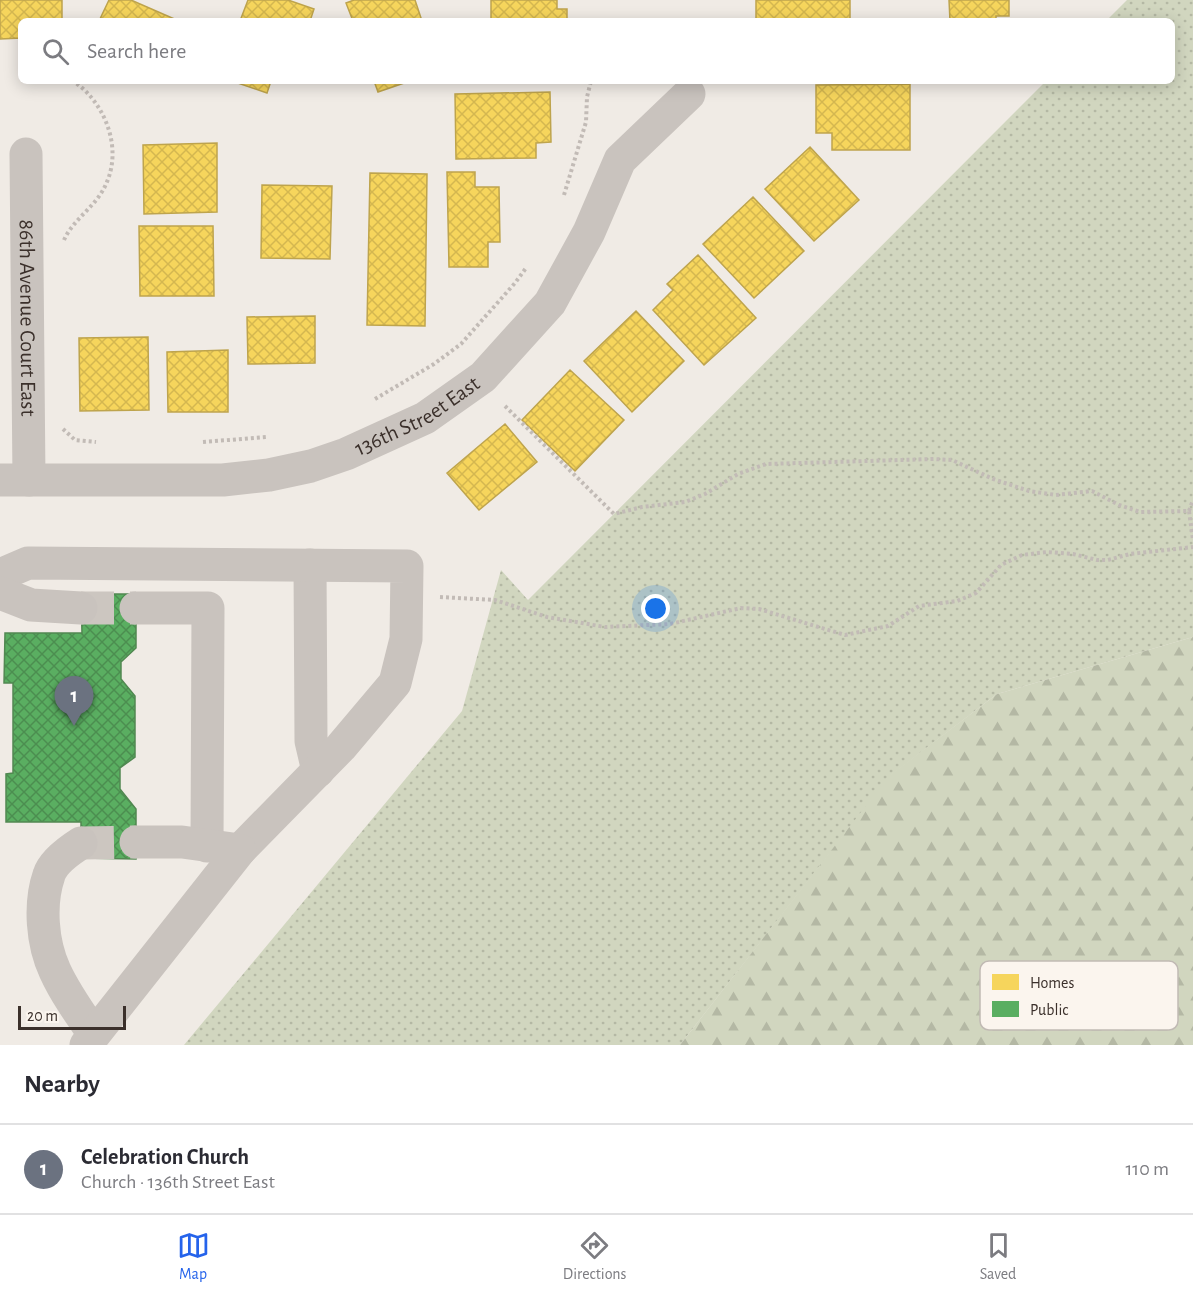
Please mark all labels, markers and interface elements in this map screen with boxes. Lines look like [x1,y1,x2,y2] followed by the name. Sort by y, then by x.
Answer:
[18,18,1175,84] search box
[39,35,72,68] icon: search
[87,40,186,62] text: Search here
[16,219,39,417] street label: 86th Avenue Court East
[351,372,484,460] street label: 136th Street East
[641,594,670,623] your location
[54,676,94,726] pin: 1
[980,961,1178,1030] legend
[1030,975,1074,991] text: Homes
[1030,1002,1068,1018] text: Public
[18,1003,126,1030] scale bar
[27,1008,58,1024] text: 20 m
[24,1071,100,1097] text: Nearby
[81,1146,249,1168] text: Celebration Church
[40,1159,47,1179] text: 1
[1125,1159,1169,1179] text: 110 m
[81,1172,275,1192] text: Church · 136th Street East
[177,1229,210,1284] tab: Map
[563,1229,627,1284] tab: Directions
[980,1229,1016,1284] tab: Saved

